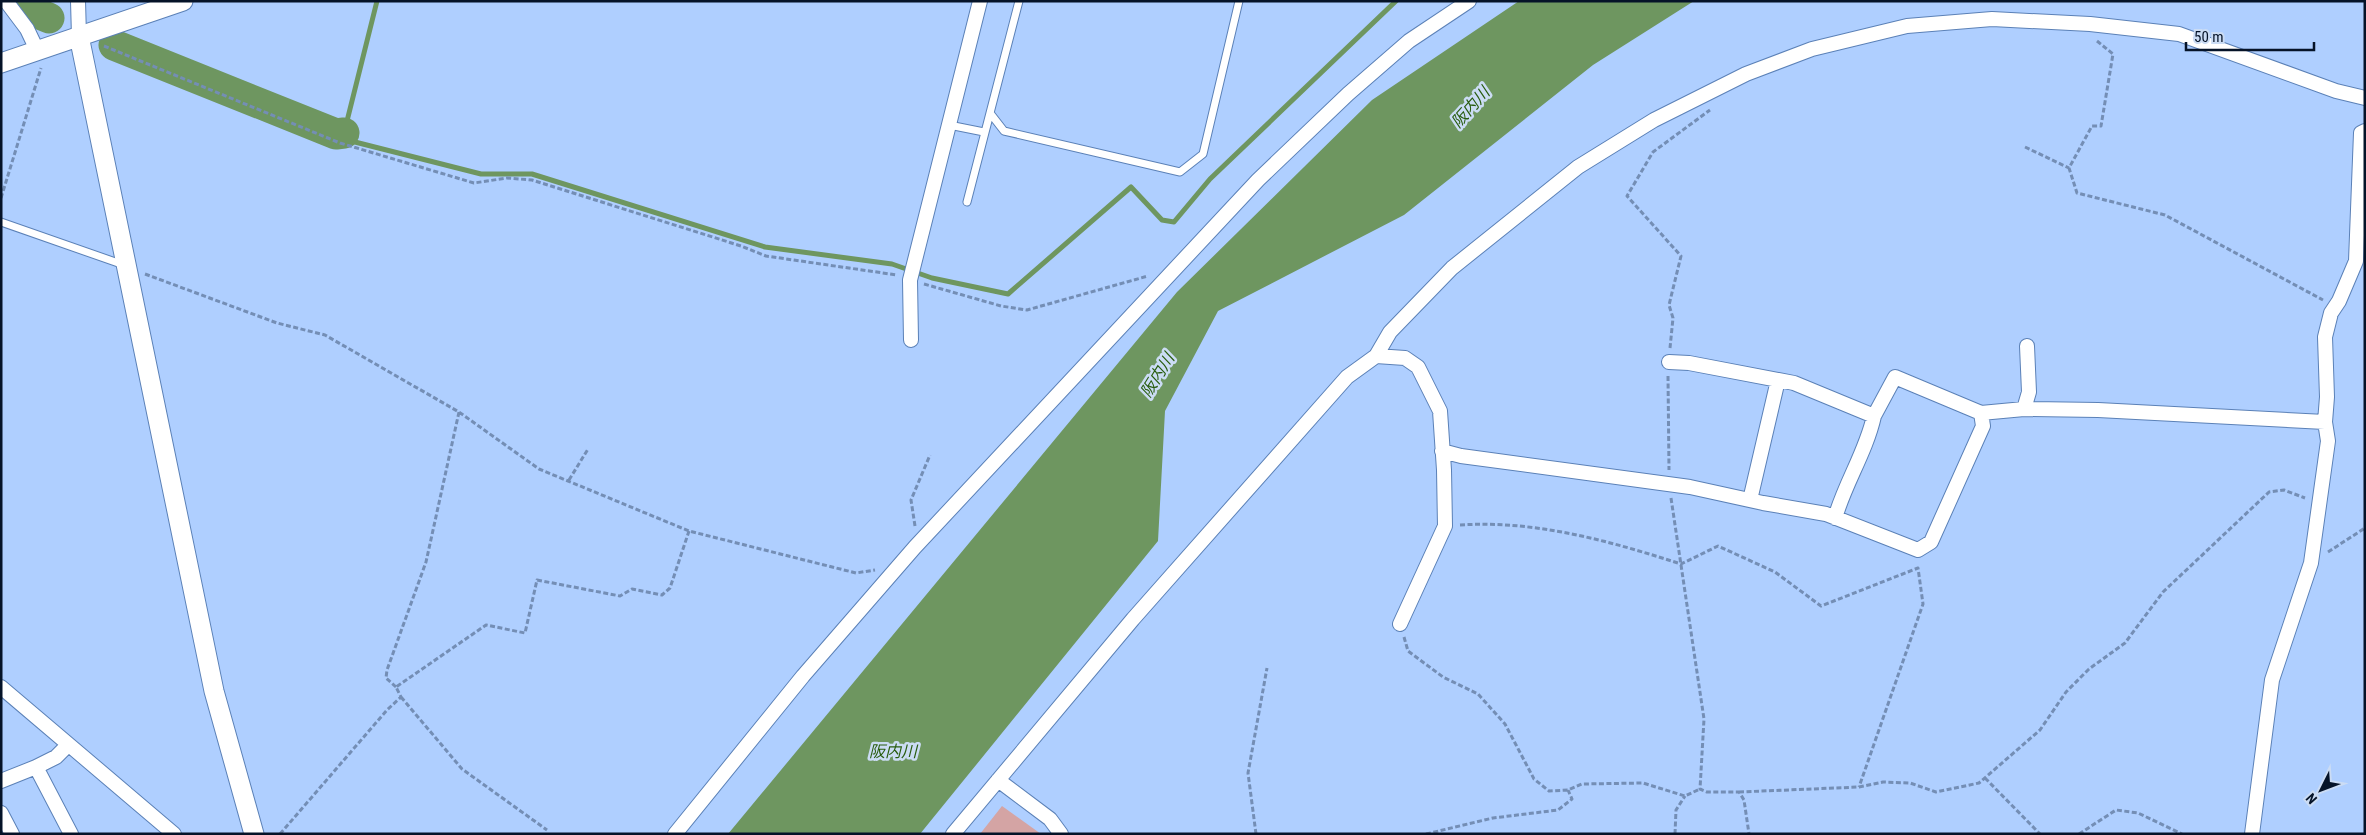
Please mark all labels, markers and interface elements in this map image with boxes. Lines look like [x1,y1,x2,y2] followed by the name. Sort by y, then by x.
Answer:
[2186,20,2314,52] scale bar
[2194,28,2224,46] text: 50 m
[1447,82,1495,132] water label: 阪内川
[1137,348,1179,401] water label: 阪内川
[869,742,919,761] water label: 阪内川
[2296,765,2346,815] north arrow
[2303,790,2320,807] text: N

